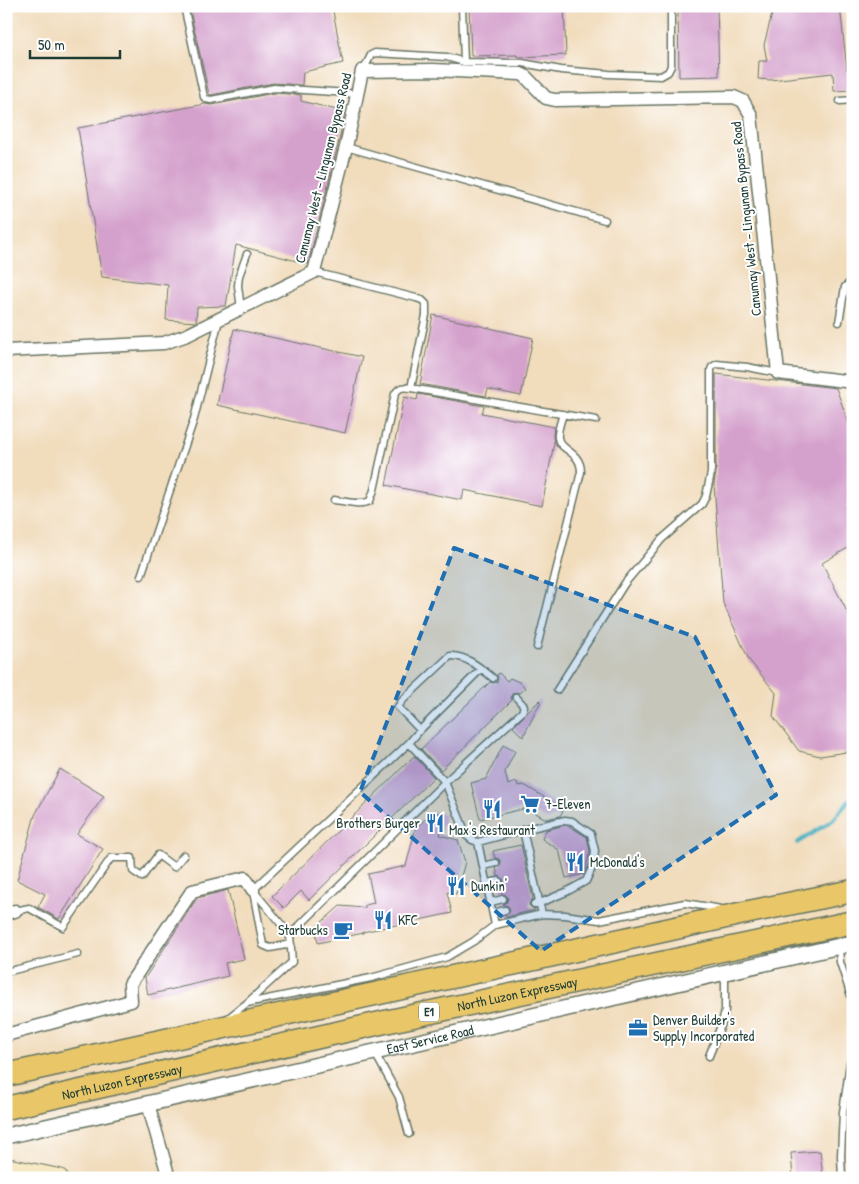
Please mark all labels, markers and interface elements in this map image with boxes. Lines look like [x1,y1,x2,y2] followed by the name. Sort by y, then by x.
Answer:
[30,28,120,60] scale bar
[38,34,65,55] text: 50 m
[290,70,356,265] street label: Canumay West – Lingunan Bypass Road
[726,120,766,317] street label: Canumay West – Lingunan Bypass Road
[519,793,541,815] supermarket icon: 7-Eleven
[545,794,591,813] place label: 7-Eleven
[481,798,503,820] restaurant icon: Max's Restaurant
[424,812,446,834] restaurant icon: Brothers Burger
[336,813,421,833] place label: Brothers Burger
[449,820,535,839] place label: Max's Restaurant
[564,851,586,873] restaurant icon: McDonald's
[590,852,645,871] place label: McDonald's
[445,875,467,897] restaurant icon: Dunkin'
[471,876,507,895] place label: Dunkin'
[372,909,394,931] restaurant icon: KFC
[398,910,419,929] place label: KFC
[332,919,354,941] cafe icon: Starbucks
[278,920,328,939] place label: Starbucks
[455,971,580,1015] street label: North Luzon Expressway
[419,1002,439,1022] road number: E1
[653,1010,755,1046] place label: Denver Builder's Supply Incorporated
[627,1017,649,1039] office icon: Denver Builder's Supply Incorporated
[385,1020,476,1058] street label: East Service Road
[60,1058,184,1104] street label: North Luzon Expressway

